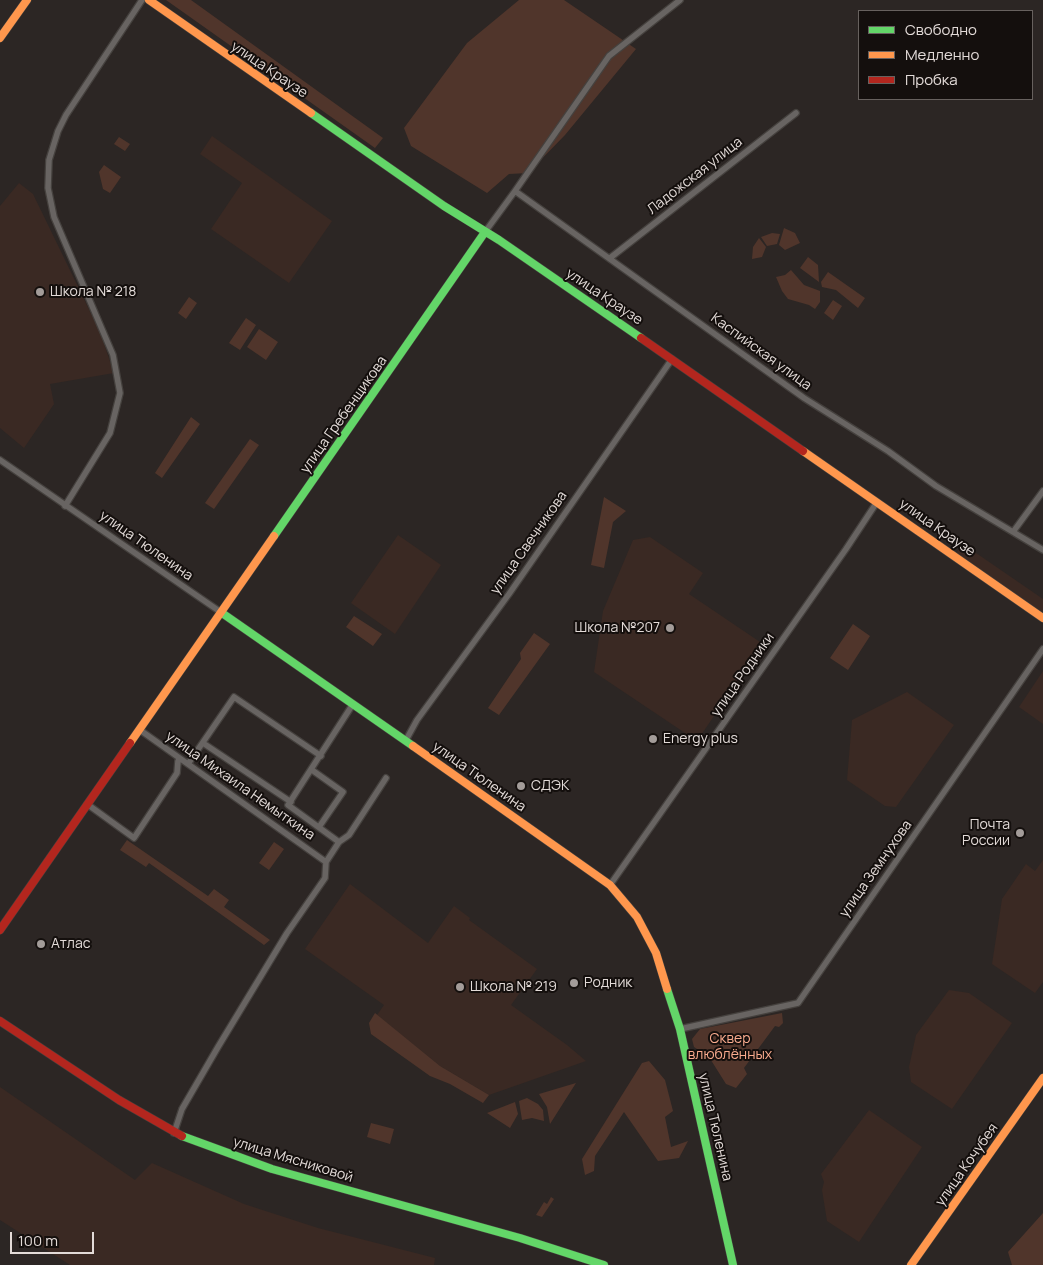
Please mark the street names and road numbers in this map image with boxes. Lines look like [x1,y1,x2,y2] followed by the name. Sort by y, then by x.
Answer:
[227,38,311,102] street label: улица Краузе
[644,134,746,218] street label: Ладожская улица
[562,265,646,329] street label: улица Краузе
[707,310,815,394] street label: Каспийская улица
[297,353,391,477] street label: улица Гребенщикова
[487,488,571,598] street label: улица Свечникова
[896,496,978,560] street label: улица Краузе
[96,507,196,585] street label: улица Тюленина
[708,630,778,720] street label: улица Родники
[162,728,318,844] street label: улица Михаила Немыткина
[429,738,529,816] street label: улица Тюленина
[836,817,916,921] street label: улица Земнухова
[694,1071,736,1183] street label: улица Тюленина
[932,1120,1002,1210] street label: улица Кочубея
[231,1134,355,1186] street label: улица Мясниковой

